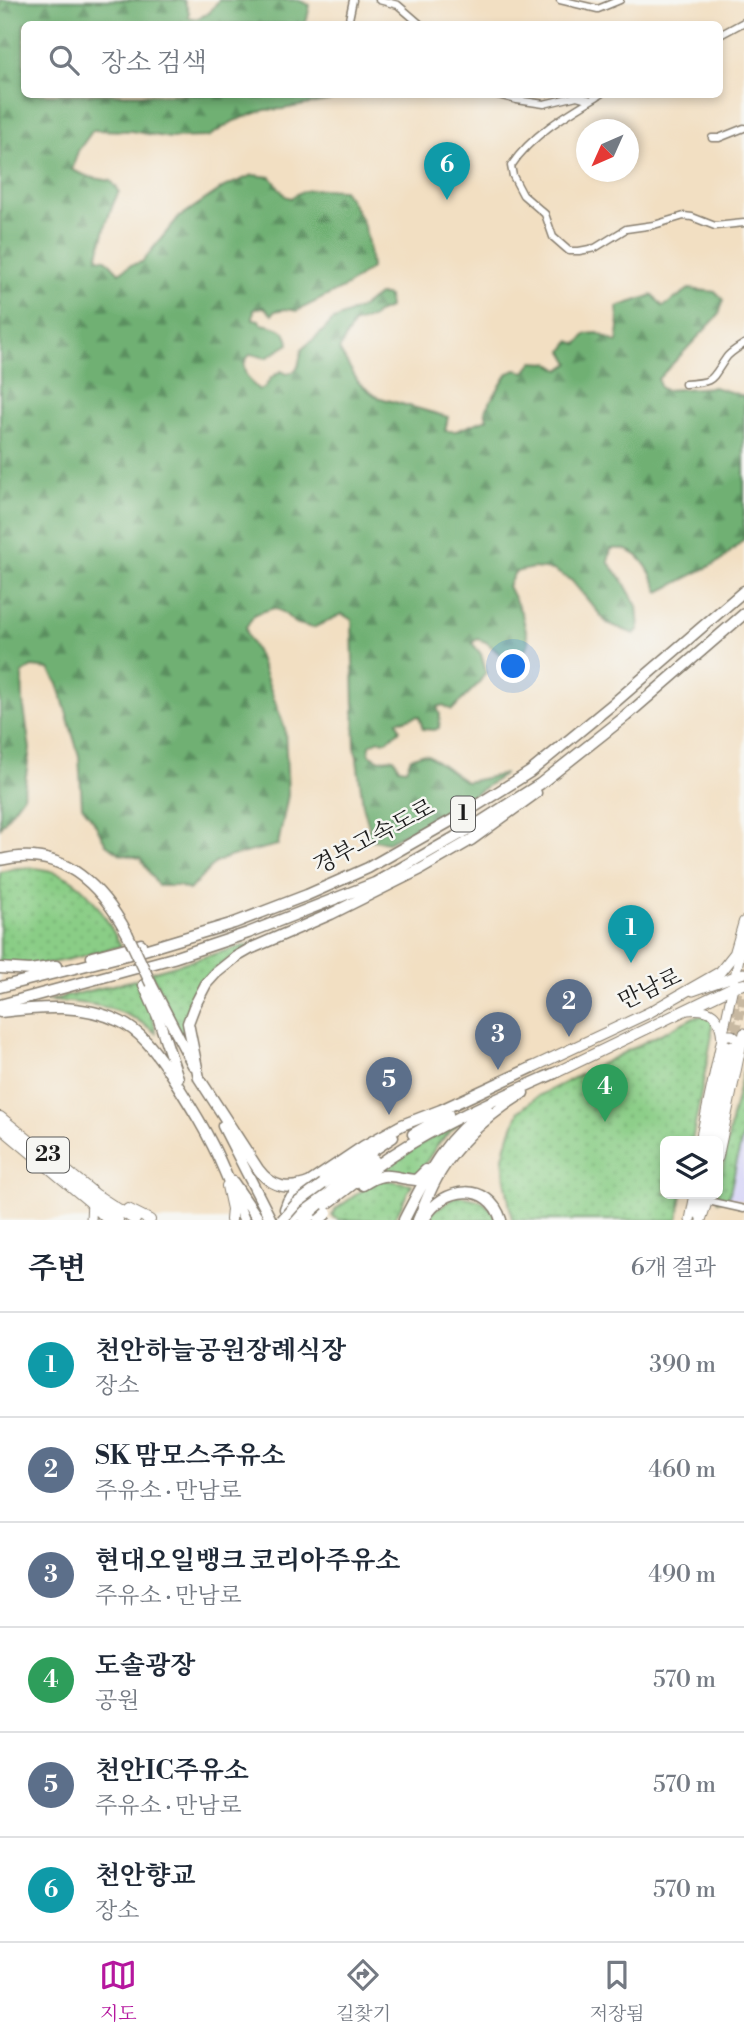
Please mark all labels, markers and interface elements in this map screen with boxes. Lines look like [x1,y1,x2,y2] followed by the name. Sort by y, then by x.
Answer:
[21,21,723,98] search box
[45,41,83,79] icon: search
[101,47,207,79] text: 장소 검색
[576,119,639,182] north arrow
[424,142,470,200] pin: 6
[496,649,530,683] your location
[309,793,439,881] street label: 경부고속도로
[451,796,475,832] road number: 1
[608,905,654,963] pin: 1
[614,962,686,1016] street label: 만남로
[546,979,592,1037] pin: 2
[475,1012,521,1070] pin: 3
[366,1057,412,1115] pin: 5
[582,1064,628,1122] pin: 4
[660,1136,723,1199] map controls
[660,1136,723,1199] button: layers
[27,1138,69,1172] road number: 23
[28,1250,86,1288] text: 주변
[631,1254,716,1282] text: 6개 결과
[95,1335,346,1367] text: 천안하늘공원장례식장
[45,1351,57,1379] text: 1
[649,1351,716,1379] text: 390 m
[95,1372,139,1400] text: 장소
[95,1440,286,1472] text: SK 맘모스주유소
[44,1456,58,1484] text: 2
[648,1456,716,1484] text: 460 m
[95,1477,242,1505] text: 주유소 · 만남로
[95,1545,401,1577] text: 현대오일뱅크 코리아주유소
[44,1561,58,1589] text: 3
[648,1561,716,1589] text: 490 m
[95,1582,242,1610] text: 주유소 · 만남로
[95,1650,195,1682] text: 도솔광장
[43,1666,59,1694] text: 4
[653,1666,716,1694] text: 570 m
[95,1687,139,1715] text: 공원
[95,1755,249,1787] text: 천안IC주유소
[44,1771,58,1799] text: 5
[653,1771,716,1799] text: 570 m
[95,1792,242,1820] text: 주유소 · 만남로
[95,1860,195,1892] text: 천안향교
[44,1876,58,1904] text: 6
[653,1876,716,1904] text: 570 m
[95,1897,139,1925] text: 장소
[99,1956,137,2026] tab: 지도
[336,1956,391,2026] tab: 길찾기
[590,1956,645,2026] tab: 저장됨

